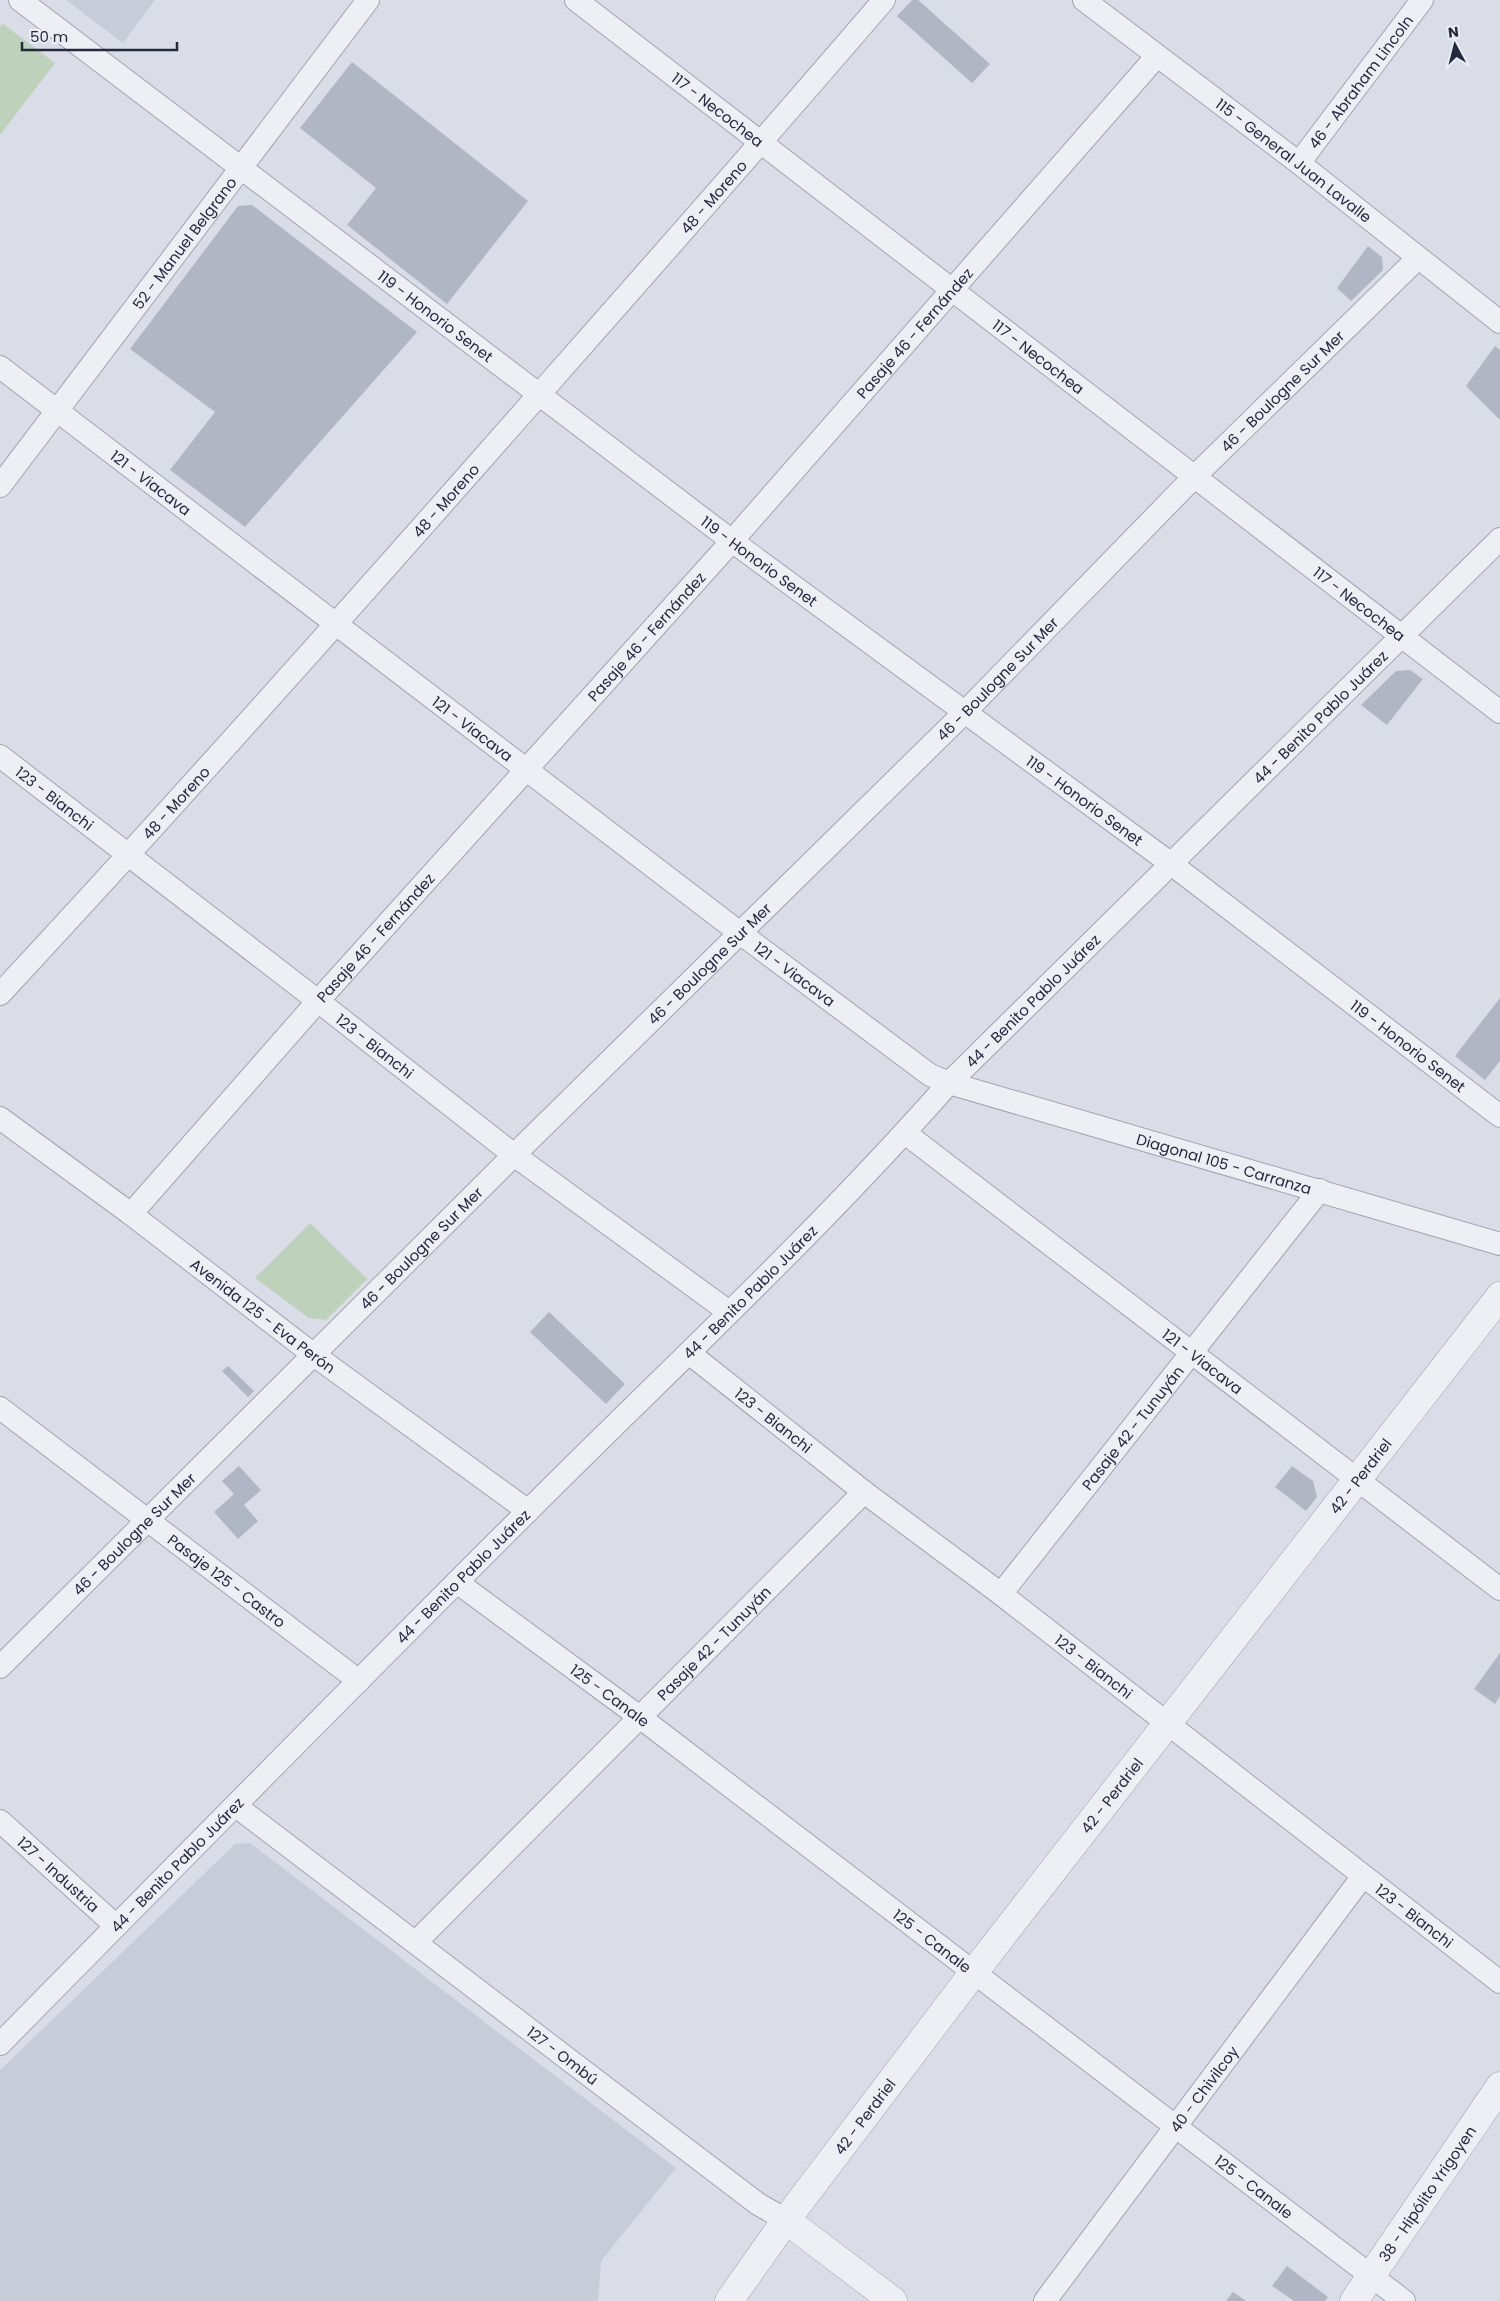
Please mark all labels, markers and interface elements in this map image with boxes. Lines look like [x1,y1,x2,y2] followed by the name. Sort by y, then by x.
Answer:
[1303,10,1418,153] street label: 46 - Abraham Lincoln
[22,20,178,52] scale bar
[1430,20,1480,70] north arrow
[1447,22,1460,43] text: N
[30,26,68,47] text: 50 m
[667,67,768,151] street label: 117 - Necochea
[1212,93,1376,227] street label: 115 - General Juan Lavalle
[675,155,752,238] street label: 48 - Moreno
[127,172,241,313] street label: 52 - Manuel Belgrano
[851,263,977,403] street label: Pasaje 46 - Fernández
[374,265,498,367] street label: 119 - Honorio Senet
[988,314,1089,399] street label: 117 - Necochea
[1215,325,1349,456] street label: 46 - Boulogne Sur Mer
[106,445,196,520] street label: 121 - Viacava
[407,459,484,542] street label: 48 - Moreno
[697,511,822,611] street label: 119 - Honorio Senet
[1309,562,1410,646] street label: 117 - Necochea
[582,567,710,706] street label: Pasaje 46 - Fernández
[931,612,1063,745] street label: 46 - Boulogne Sur Mer
[1248,645,1392,788] street label: 44 - Benito Pablo Juárez
[428,691,517,766] street label: 121 - Viacava
[1022,750,1147,850] street label: 119 - Honorio Senet
[11,761,98,835] street label: 123 - Bianchi
[137,761,214,844] street label: 48 - Moreno
[311,868,439,1007] street label: Pasaje 46 - Fernández
[643,897,776,1029] street label: 46 - Boulogne Sur Mer
[960,929,1105,1072] street label: 44 - Benito Pablo Juárez
[750,937,840,1011] street label: 121 - Viacava
[1346,995,1470,1097] street label: 119 - Honorio Senet
[332,1009,418,1083] street label: 123 - Bianchi
[1134,1128,1314,1199] street label: Diagonal 105 - Carranza
[355,1182,487,1314] street label: 46 - Boulogne Sur Mer
[678,1220,822,1364] street label: 44 - Benito Pablo Juárez
[186,1253,340,1378] street label: Avenida 125 - Eva Perón
[1158,1323,1247,1399] street label: 121 - Viacava
[1077,1361,1188,1494] street label: Pasaje 42 - Tunuyán
[730,1383,817,1458] street label: 123 - Bianchi
[1324,1434,1396,1518] street label: 42 - Perdriel
[68,1467,200,1600] street label: 46 - Boulogne Sur Mer
[391,1504,535,1648] street label: 44 - Benito Pablo Juárez
[163,1529,290,1632] street label: Pasaje 125 - Castro
[652,1581,775,1705] street label: Pasaje 42 - Tunuyán
[1051,1629,1137,1703] street label: 123 - Bianchi
[566,1659,654,1731] street label: 125 - Canale
[1075,1753,1147,1838] street label: 42 - Perdriel
[105,1792,248,1937] street label: 44 - Benito Pablo Juárez
[13,1831,104,1917] street label: 127 - Industria
[1371,1878,1458,1953] street label: 123 - Bianchi
[889,1904,976,1977] street label: 125 - Canale
[523,2021,603,2089] street label: 127 - Ombú
[1164,2041,1243,2136] street label: 40 - Chivilcoy
[829,2074,900,2159] street label: 42 - Perdriel
[1373,2121,1481,2266] street label: 38 - Hipólito Yrigoyen
[1211,2150,1298,2223] street label: 125 - Canale

